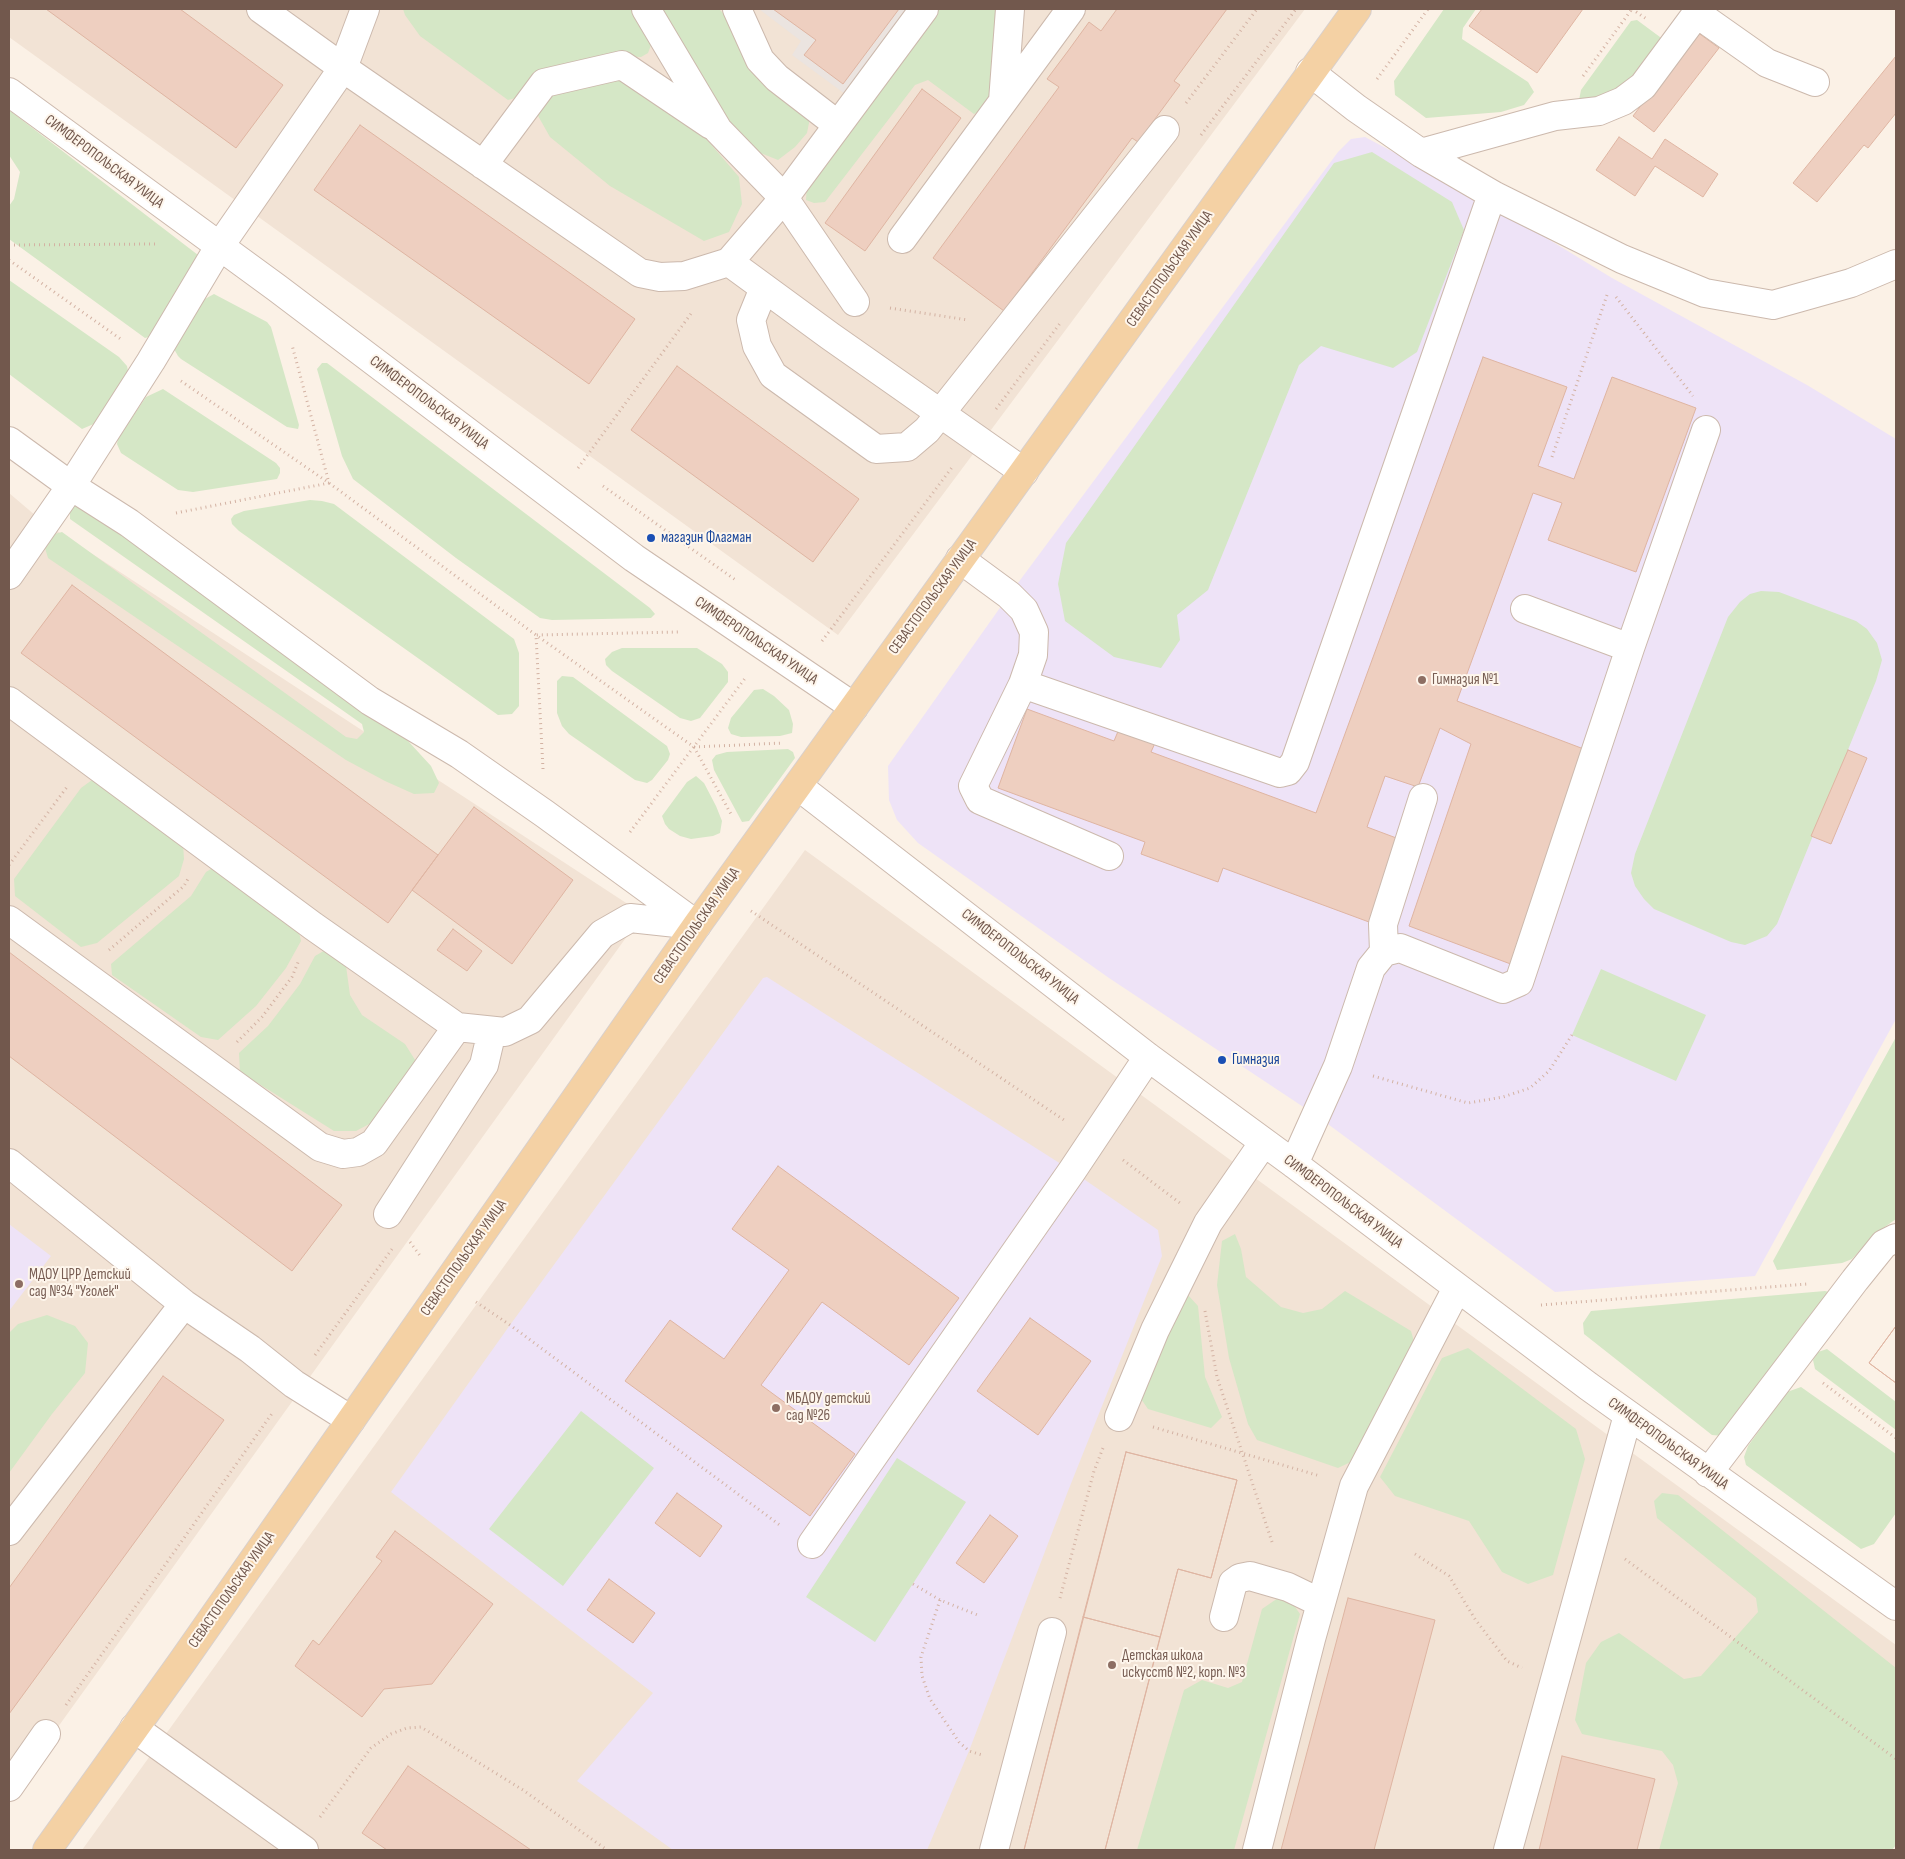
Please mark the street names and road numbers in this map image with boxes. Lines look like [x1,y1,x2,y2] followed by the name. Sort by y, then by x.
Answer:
[41,111,167,213] street label: СИМФЕРОПОЛЬСКАЯ УЛИЦА
[1123,207,1217,331] street label: СЕВАСТОПОЛЬСКАЯ УЛИЦА
[366,352,492,454] street label: СИМФЕРОПОЛЬСКАЯ УЛИЦА
[885,536,981,658] street label: СЕВАСТОПОЛЬСКАЯ УЛИЦА
[691,593,821,689] street label: СИМФЕРОПОЛЬСКАЯ УЛИЦА
[650,864,744,988] street label: СЕВАСТОПОЛЬСКАЯ УЛИЦА
[958,905,1082,1009] street label: СИМФЕРОПОЛЬСКАЯ УЛИЦА
[1280,1151,1406,1253] street label: СИМФЕРОПОЛЬСКАЯ УЛИЦА
[417,1196,511,1320] street label: СЕВАСТОПОЛЬСКАЯ УЛИЦА
[1604,1394,1732,1494] street label: СИМФЕРОПОЛЬСКАЯ УЛИЦА
[185,1528,279,1652] street label: СЕВАСТОПОЛЬСКАЯ УЛИЦА

